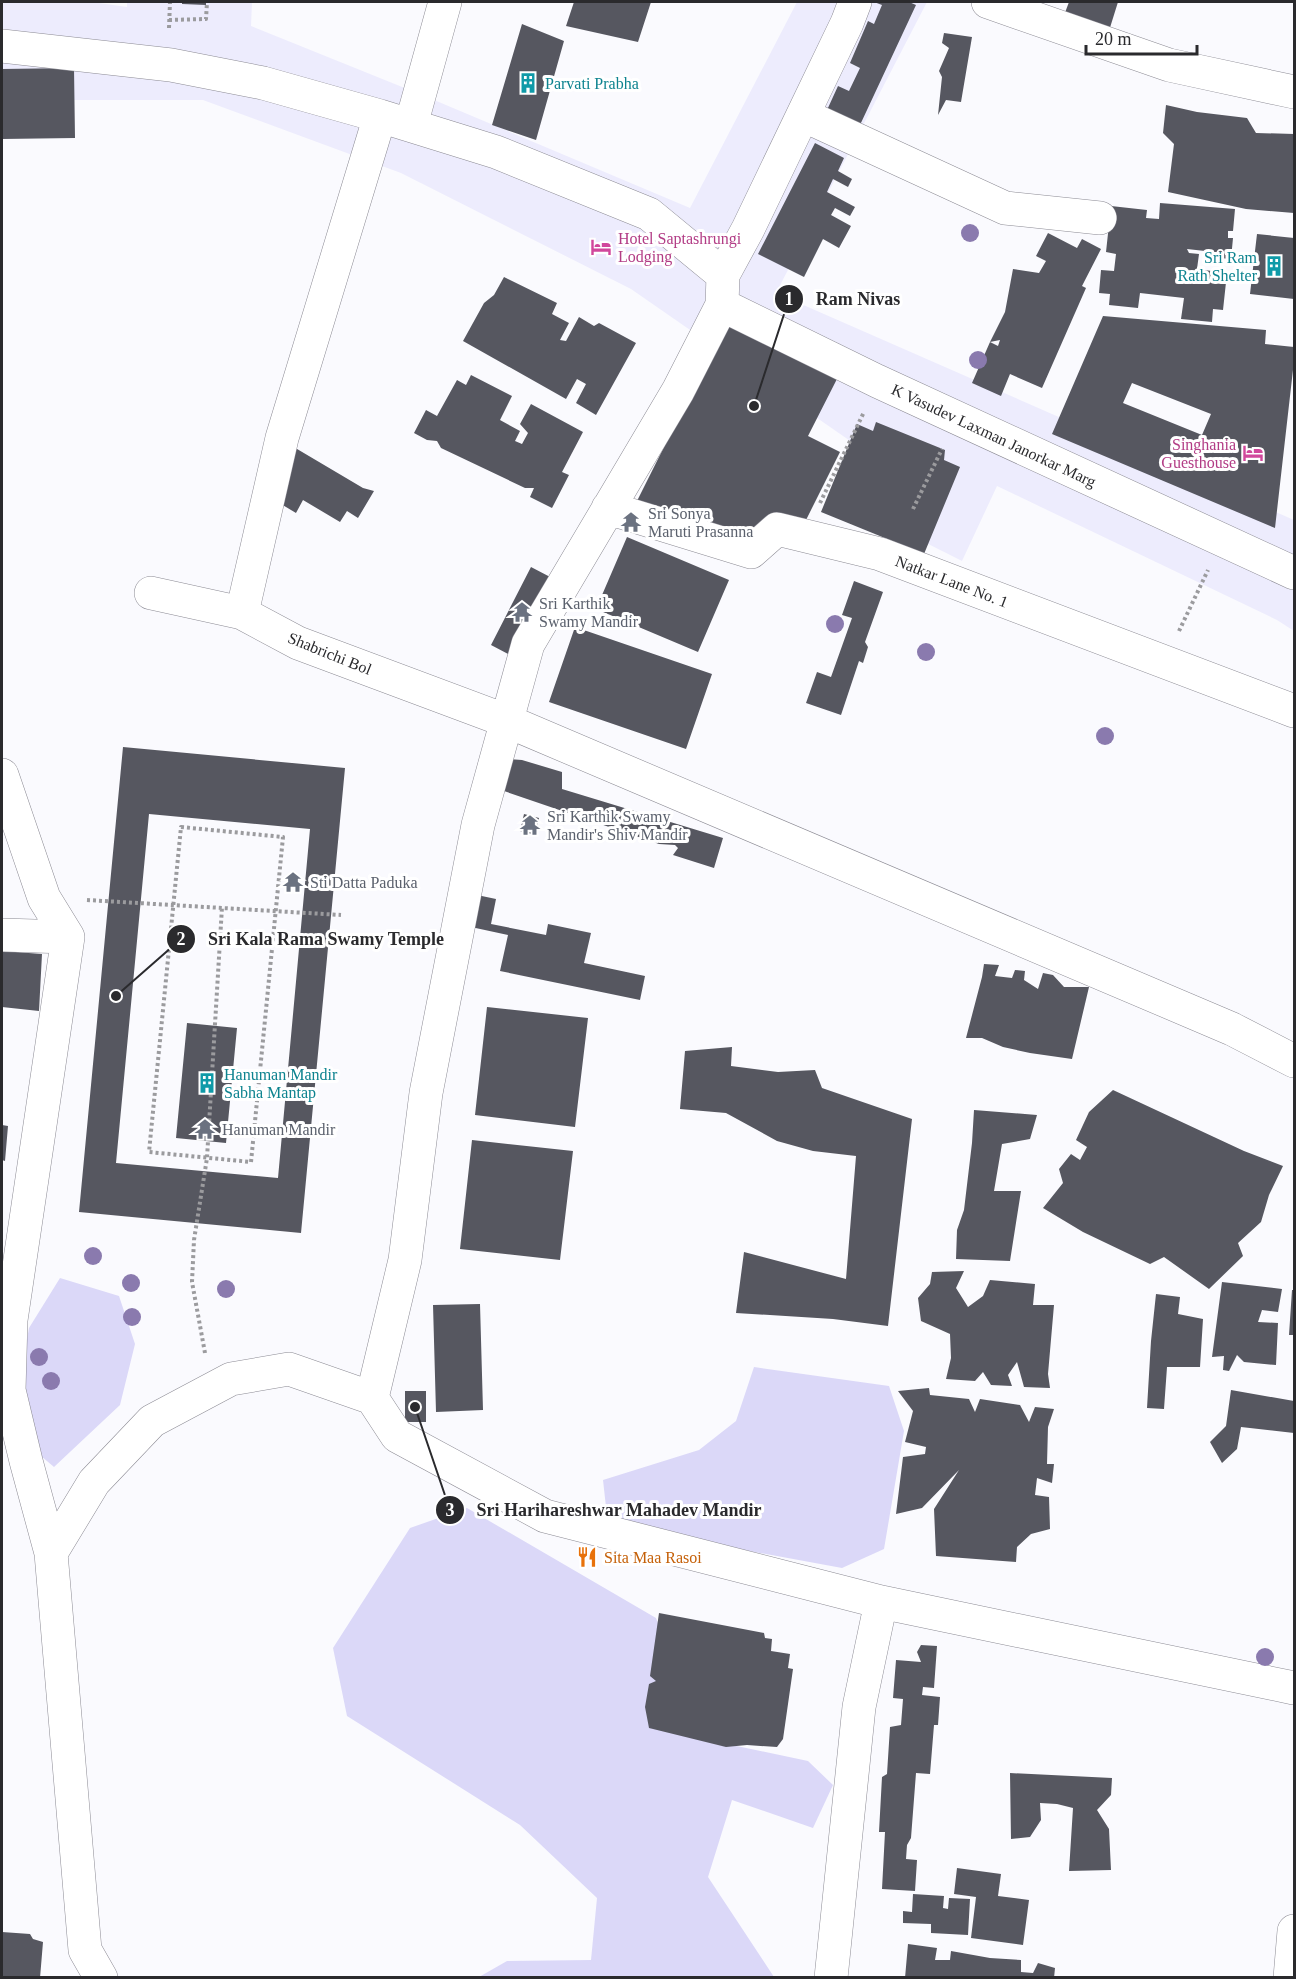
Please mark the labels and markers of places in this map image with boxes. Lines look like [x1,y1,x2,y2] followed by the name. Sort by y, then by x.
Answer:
[516,71,540,95] building icon: Parvati Prabha
[545,75,639,92] place label: Parvati Prabha
[618,230,742,266] place label: Hotel Saptashrungi Lodging
[589,235,613,259] hotel icon: Hotel Saptashrungi Lodging
[1177,249,1258,284] place label: Sri Ram Rath Shelter
[1262,254,1286,278] building icon: Sri Ram Rath Shelter
[774,281,912,317] callout: Ram Nivas
[1161,436,1236,471] place label: Singhania Guesthouse
[1241,441,1265,465] hotel icon: Singhania Guesthouse
[648,505,753,540] place label: Sri Sonya Maruti Prasanna
[619,510,643,534] temple icon: Sri Sonya Maruti Prasanna
[539,595,639,631] place label: Sri Karthik Swamy Mandir
[510,600,534,624] temple icon: Sri Karthik Swamy Mandir
[547,808,688,843] place label: Sri Karthik Swamy Mandir's Shiv Mandir
[518,813,542,837] temple icon: Sri Karthik Swamy Mandir's Shiv Mandir
[281,870,305,894] temple icon: Sti Datta Paduka
[310,874,418,891] place label: Sti Datta Paduka
[166,921,456,957] callout: Sri Kala Rama Swamy Temple
[224,1066,338,1102] place label: Hanuman Mandir Sabha Mantap
[195,1071,219,1095] building icon: Hanuman Mandir Sabha Mantap
[193,1117,217,1141] temple icon: Hanuman Mandir
[222,1121,336,1138] place label: Hanuman Mandir
[435,1492,774,1528] callout: Sri Harihareshwar Mahadev Mandir
[575,1545,599,1569] restaurant icon: Sita Maa Rasoi
[604,1549,702,1566] place label: Sita Maa Rasoi

